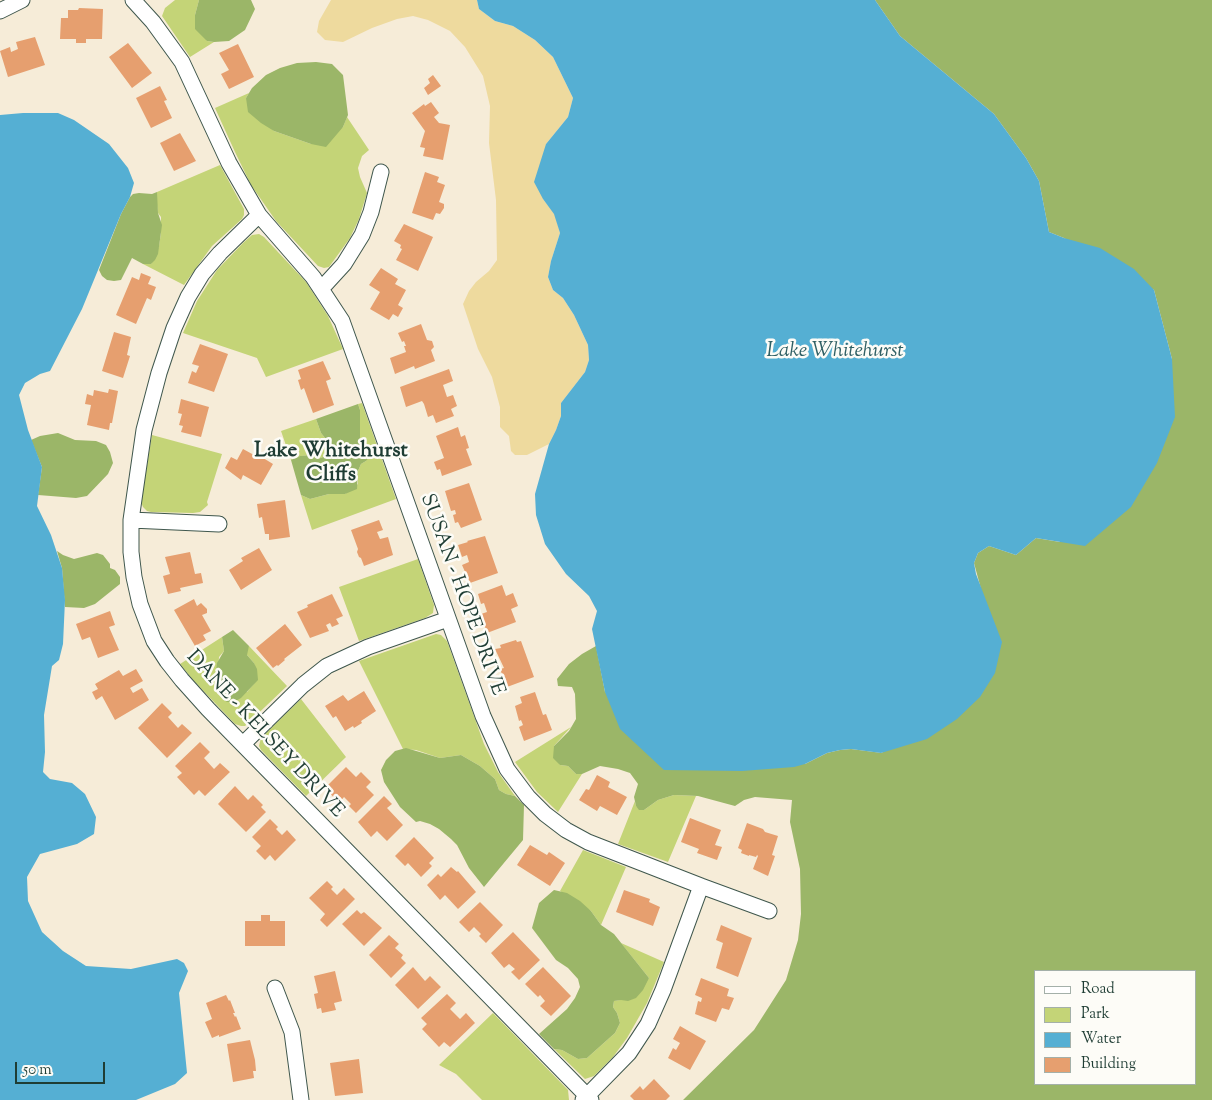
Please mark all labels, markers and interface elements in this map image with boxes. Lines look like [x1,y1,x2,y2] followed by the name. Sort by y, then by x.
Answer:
[766,339,904,365] water label: Lake Whitehurst
[254,439,408,489] district label: Lake Whitehurst Cliffs
[413,491,509,699] street label: SUSAN - HOPE DRIVE
[180,646,348,824] street label: DANE - KELSEY DRIVE
[1034,970,1197,1085] legend
[1081,979,1115,1000] text: Road
[1081,1004,1110,1025] text: Park
[1081,1029,1121,1050] text: Water
[18,1052,108,1084] scale bar
[1081,1054,1136,1075] text: Building
[23,1060,52,1081] text: 50 m

